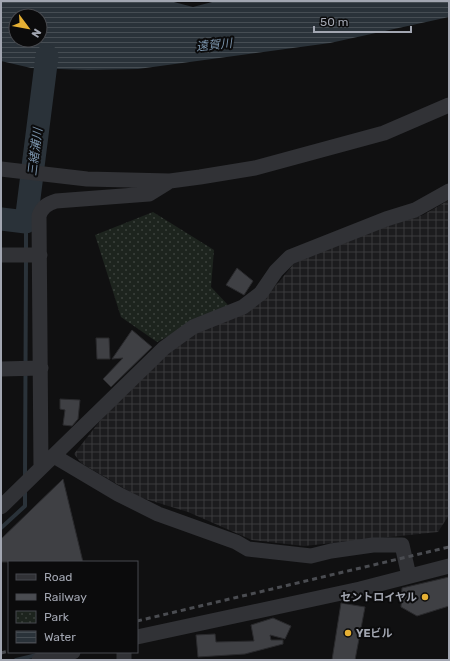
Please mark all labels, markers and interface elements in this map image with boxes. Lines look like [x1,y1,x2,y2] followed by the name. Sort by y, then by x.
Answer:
[8,8,48,48] north arrow
[314,8,411,34] scale bar
[320,15,348,29] text: 50 m
[28,26,44,40] text: N
[195,36,235,54] water label: 遠賀川
[25,125,45,177] water label: 三緒浦川
[8,561,138,653] legend
[44,570,72,584] text: Road
[44,590,87,604] text: Railway
[340,591,417,604] place label: セントロイヤル
[420,592,430,602] marker: セントロイヤル
[44,610,70,624] text: Park
[356,627,393,640] place label: YEビル
[343,628,353,638] marker: YEビル
[44,630,76,644] text: Water

